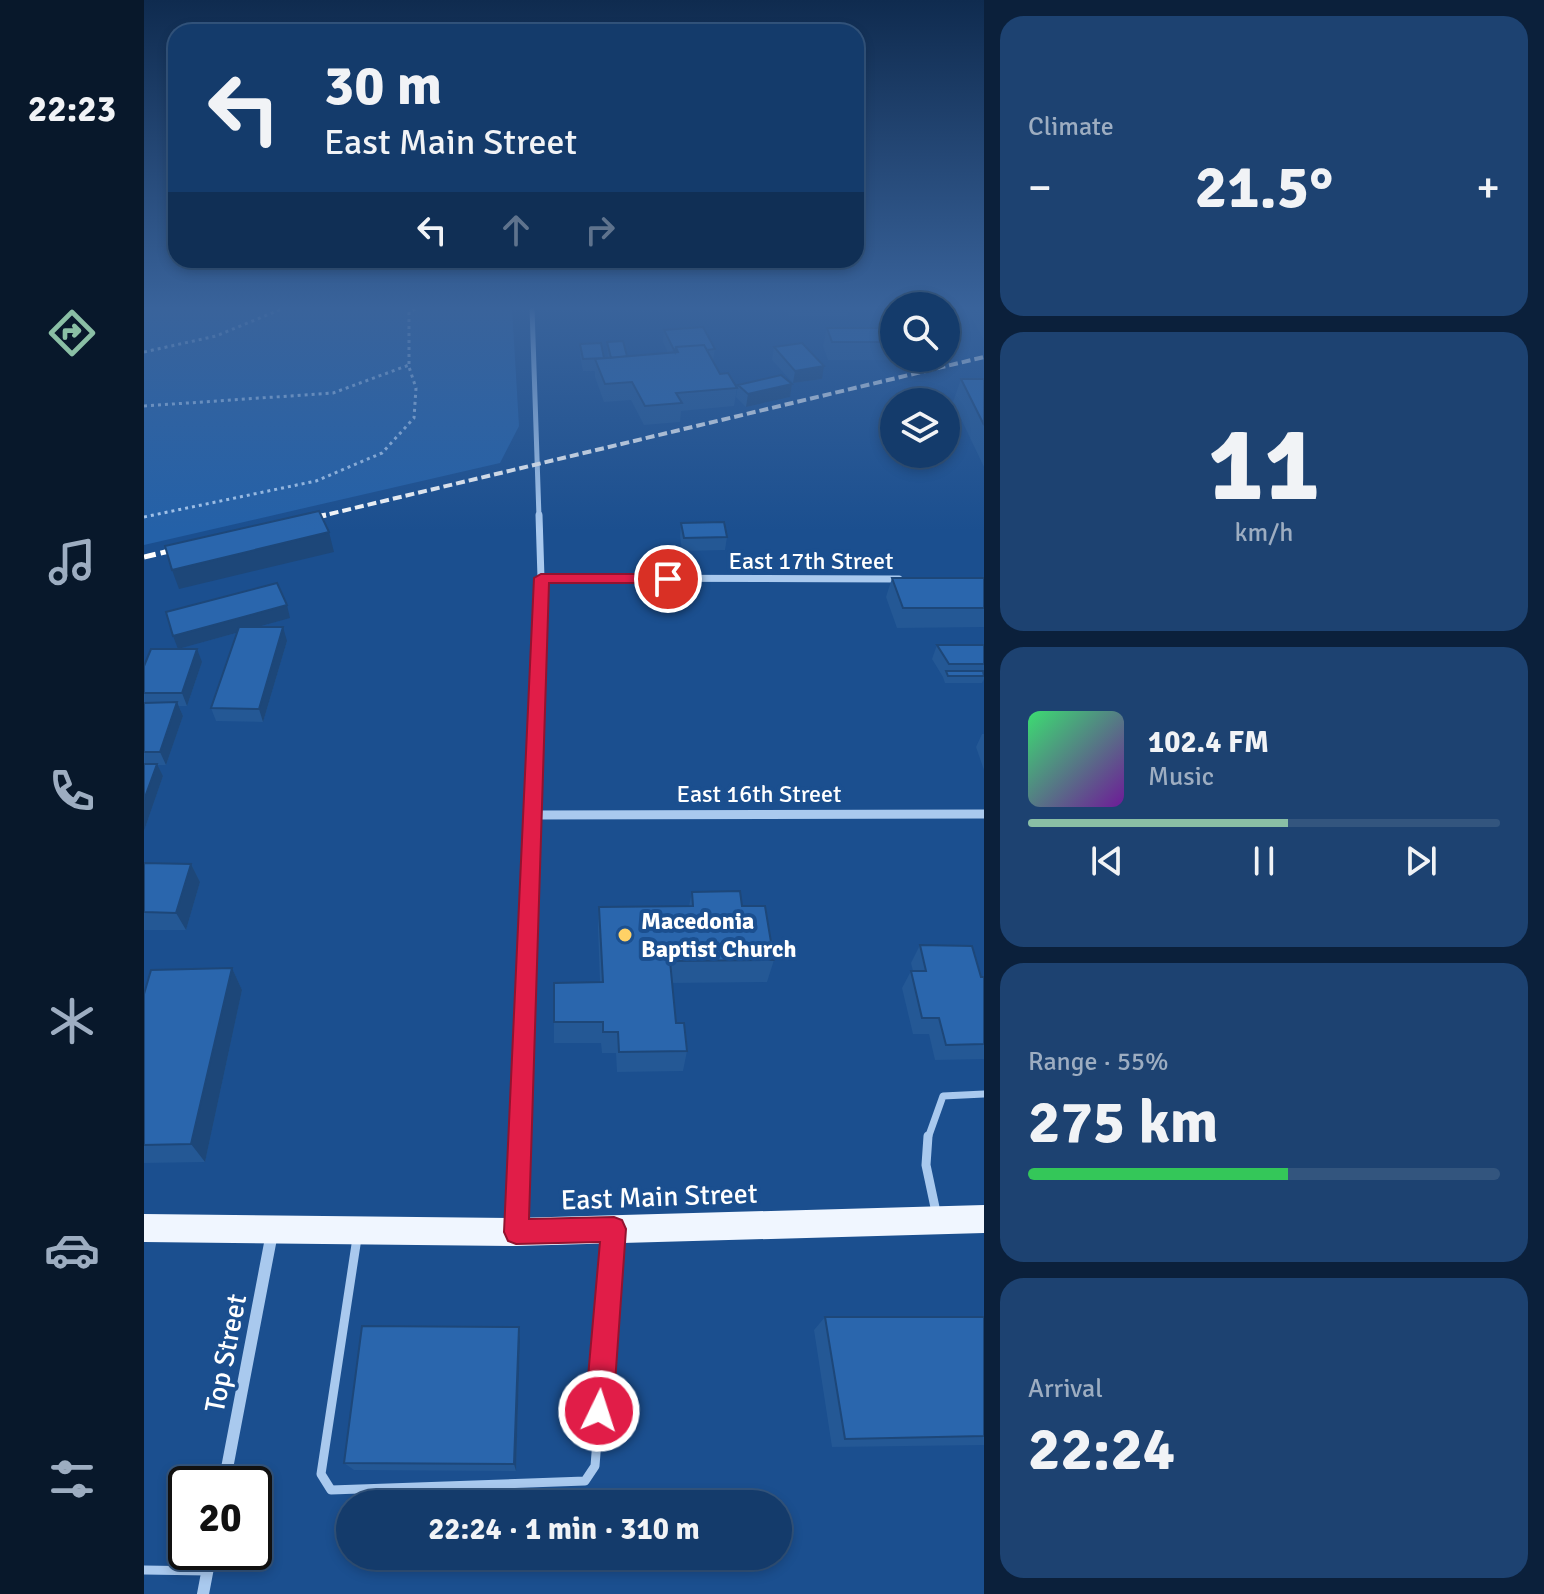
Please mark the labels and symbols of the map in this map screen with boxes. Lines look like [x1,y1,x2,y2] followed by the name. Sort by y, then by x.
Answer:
[634,545,702,613] pin
[729,546,893,576] street label: East 17th Street
[677,779,841,809] street label: East 16th Street
[641,906,796,964] place label: Macedonia Baptist Church
[616,926,634,944] marker: Macedonia Baptist Church
[560,1177,758,1217] street label: East Main Street
[198,1291,254,1415] street label: Top Street
[557,1369,641,1453] position arrow
[168,1466,272,1570] speed limit sign: 20

